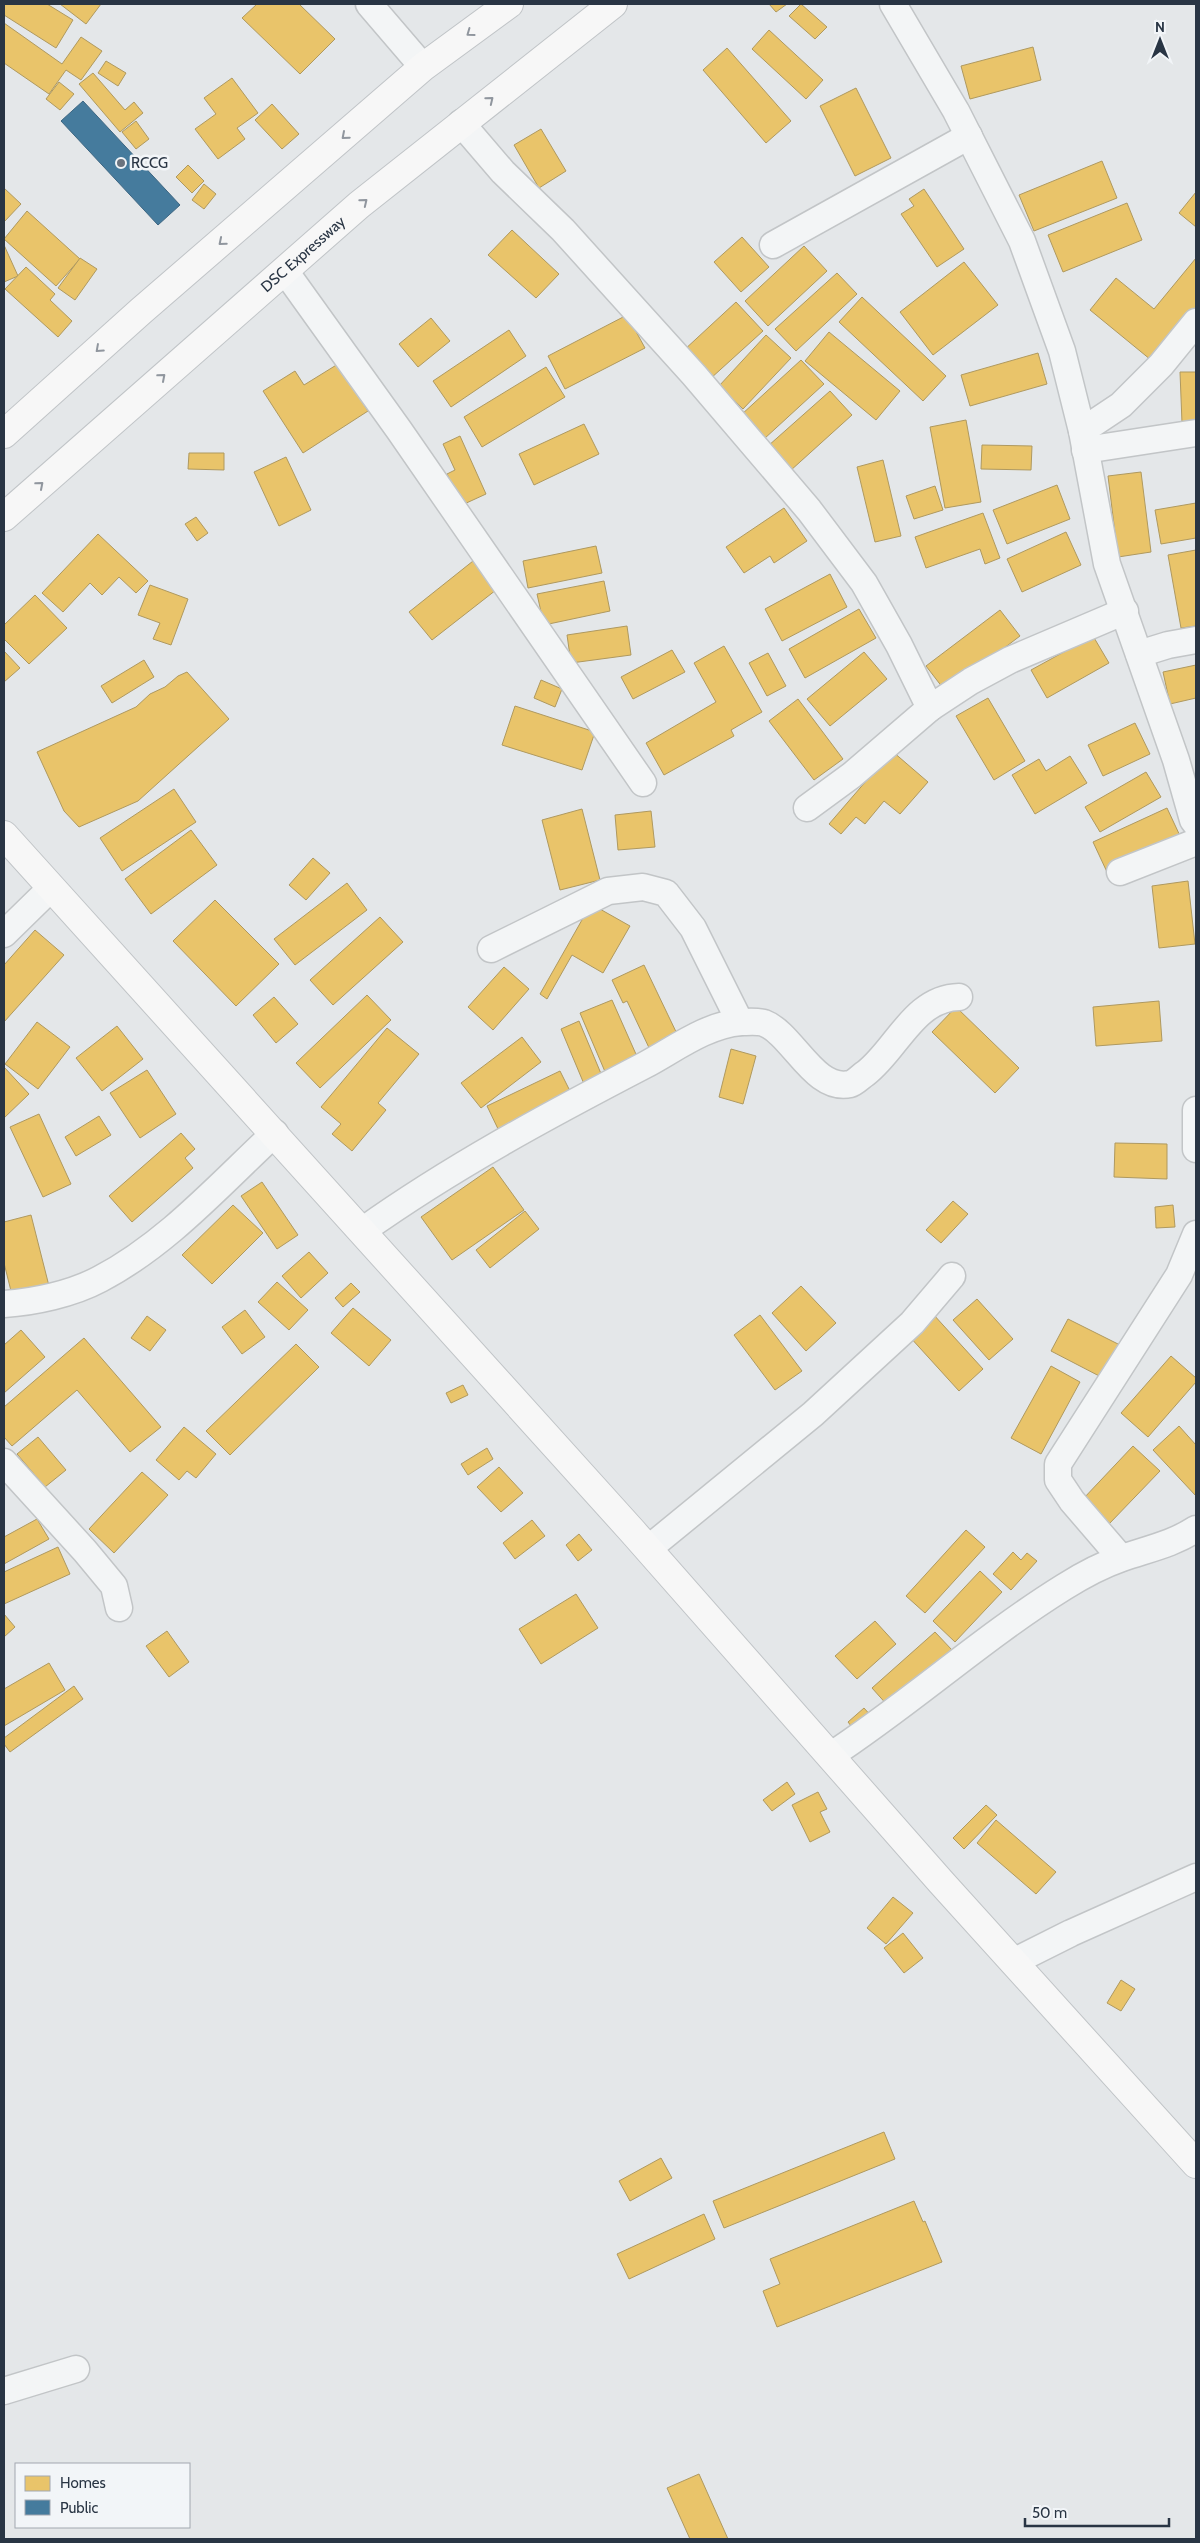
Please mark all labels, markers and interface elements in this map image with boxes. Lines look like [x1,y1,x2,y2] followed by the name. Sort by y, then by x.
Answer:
[1135,15,1185,65] north arrow
[1155,18,1165,36] text: N
[466,27,476,36] one-way arrow
[485,96,494,105] one-way arrow
[342,130,351,139] one-way arrow
[131,154,168,172] place label: RCCG
[115,157,127,169] marker: RCCG
[358,198,367,207] one-way arrow
[257,212,349,296] street label: DSC Expressway
[219,237,228,245] one-way arrow
[96,343,105,352] one-way arrow
[156,374,165,383] one-way arrow
[35,482,44,491] one-way arrow
[15,2463,190,2528] legend
[60,2474,106,2492] text: Homes
[1025,2496,1169,2528] scale bar
[60,2499,98,2517] text: Public
[1032,2504,1067,2522] text: 50 m

